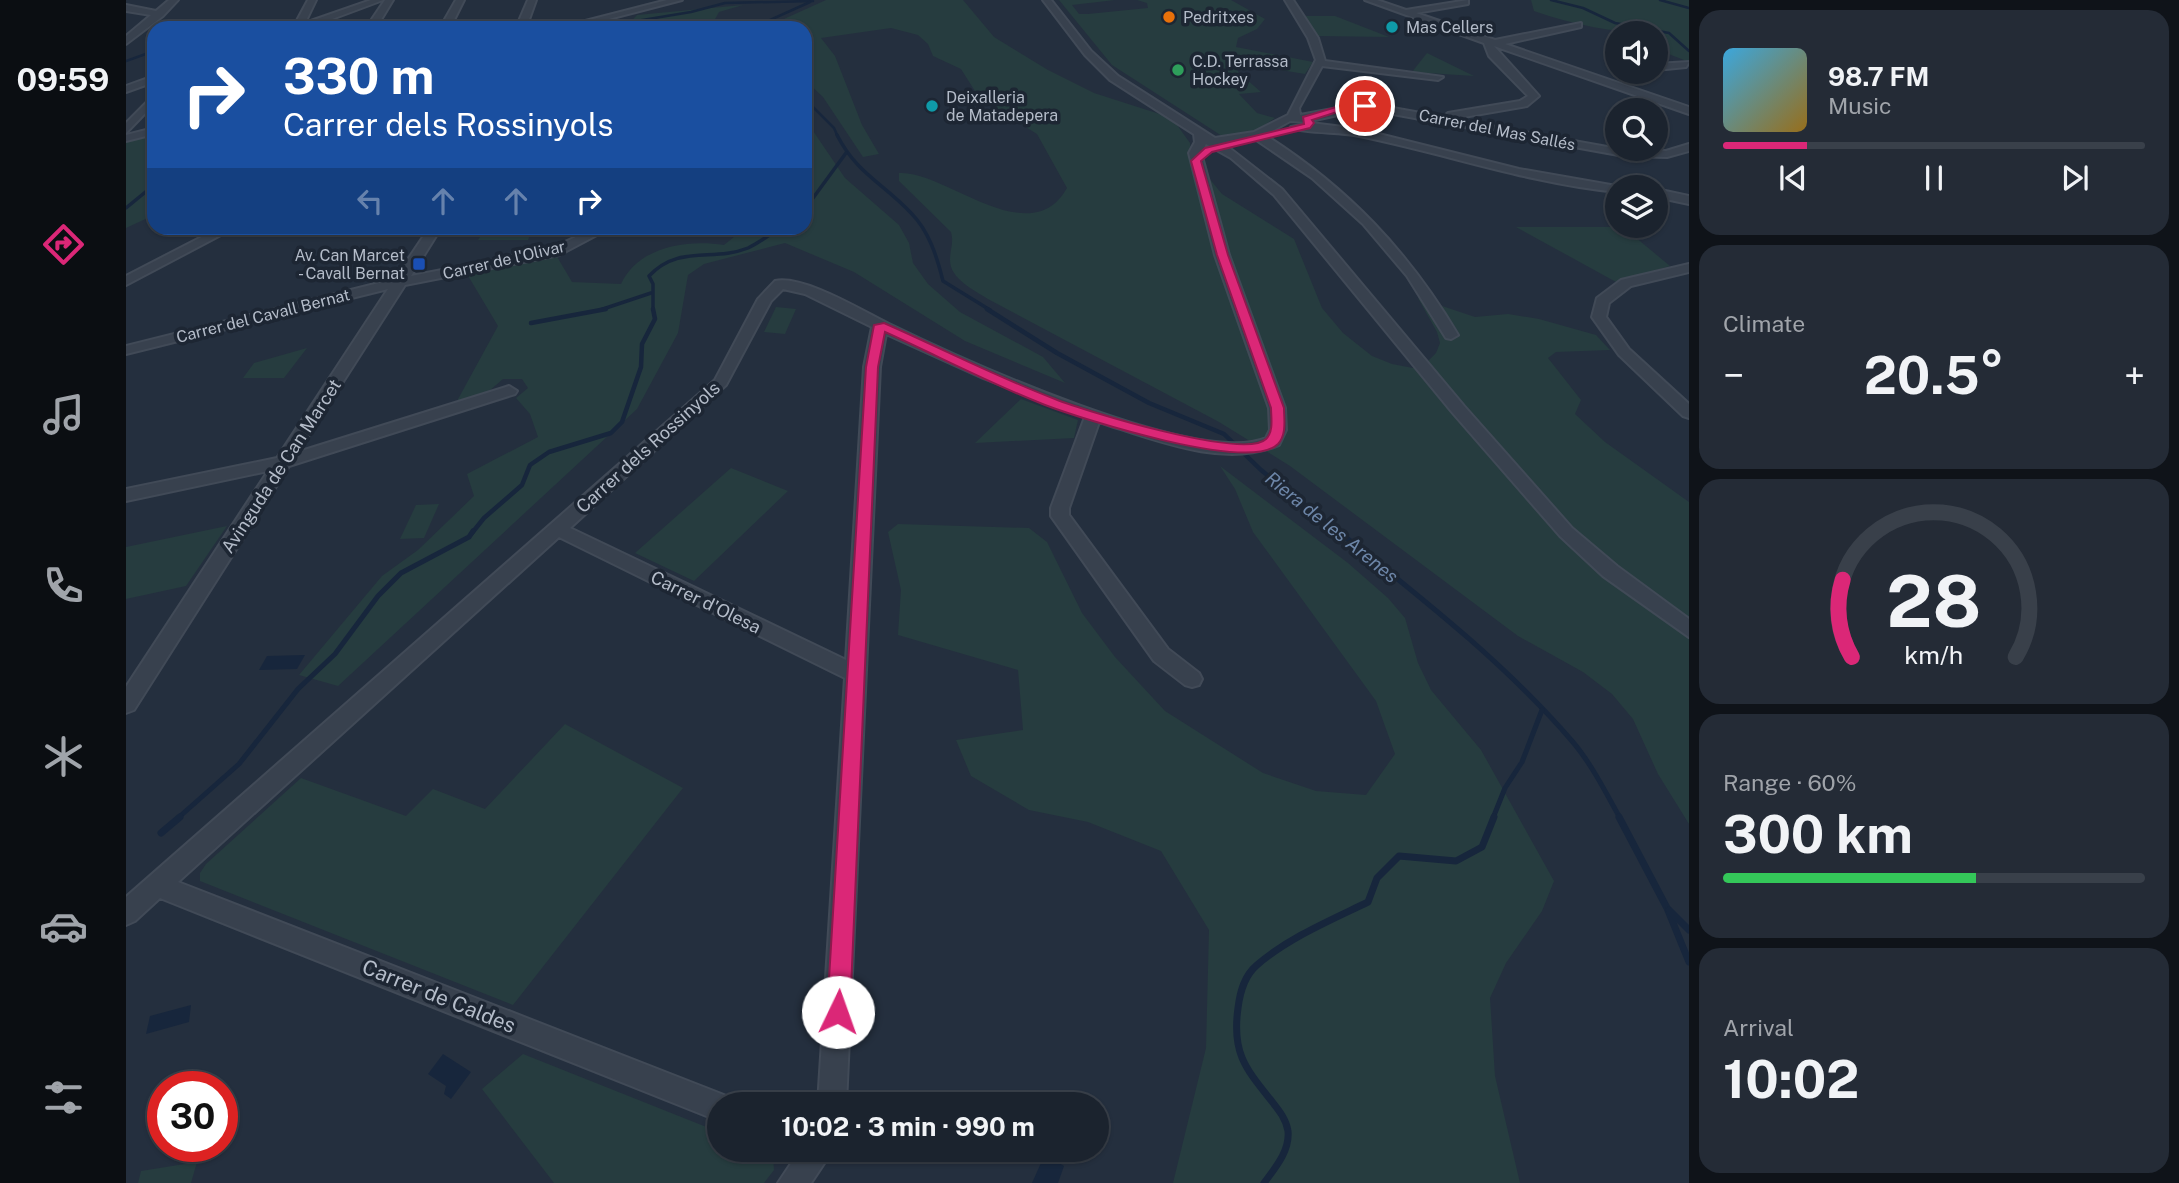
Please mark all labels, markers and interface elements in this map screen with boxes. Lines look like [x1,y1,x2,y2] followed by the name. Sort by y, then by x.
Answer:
[1183,8,1254,27] place label: Pedritxes
[1161,9,1177,25] marker: Pedritxes
[1406,18,1493,37] place label: Mas Cellers
[1384,19,1400,35] marker: Mas Cellers
[1605,21,1668,238] map controls
[1605,21,1668,84] button: sound
[283,47,434,105] text: 330 m
[168,49,259,140] icon: right
[1192,52,1288,89] place label: C.D. Terrassa Hockey
[17,61,109,98] text: 09:59
[1828,61,1929,92] text: 98.7 FM
[1170,62,1186,78] marker: C.D. Terrassa Hockey
[1335,76,1395,136] pin
[1346,87,1384,125] icon: arrive
[946,88,1058,125] place label: Deixalleria de Matadepera
[1828,92,1892,119] text: Music
[924,98,940,114] marker: Deixalleria de Matadepera
[1605,98,1668,161] button: search
[283,106,613,143] text: Carrer dels Rossinyols
[1417,106,1577,154] street label: Carrer del Mas Sallés
[1774,159,1812,197] icon: previous
[1915,159,1953,197] icon: pause
[2056,159,2094,197] icon: next
[1605,175,1668,238] button: layers
[351,182,389,220] icon: left
[424,182,462,220] icon: ahead
[497,182,535,220] icon: ahead
[570,182,608,220] icon: right
[39,220,88,269] icon: directions
[441,237,567,283] street label: Carrer de l'Olivar
[294,246,405,283] place label: Av. Can Marcet - Cavall Bernat
[411,256,427,272] marker: Av. Can Marcet - Cavall Bernat
[174,285,352,347] street label: Carrer del Cavall Bernat
[1723,310,1805,337] text: Climate
[1864,345,2004,406] text: 20.5°
[1723,353,1744,398] text: −
[2124,353,2145,398] text: +
[217,375,345,557] street label: Avinguda de Can Marcet
[572,377,724,517] street label: Carrer dels Rossinyols
[39,390,88,439] icon: music
[1261,467,1403,587] water label: Riera de les Arenes
[1886,559,1982,644] text: 28
[39,561,88,610] icon: phone
[648,566,764,638] street label: Carrer d'Olesa
[1905,640,1963,670] text: km/h
[39,732,88,781] icon: climate
[1723,769,1856,796] text: Range · 60%
[1723,804,1913,865] text: 300 km
[39,902,88,951] icon: car
[359,954,519,1038] street label: Carrer de Caldes
[801,975,875,1049] position arrow
[1723,1014,1794,1041] text: Arrival
[1723,1049,1859,1110] text: 10:02
[147,1071,238,1162] speed limit sign: 30
[39,1073,88,1122] icon: filters
[781,1111,1035,1142] text: 10:02 · 3 min · 990 m

